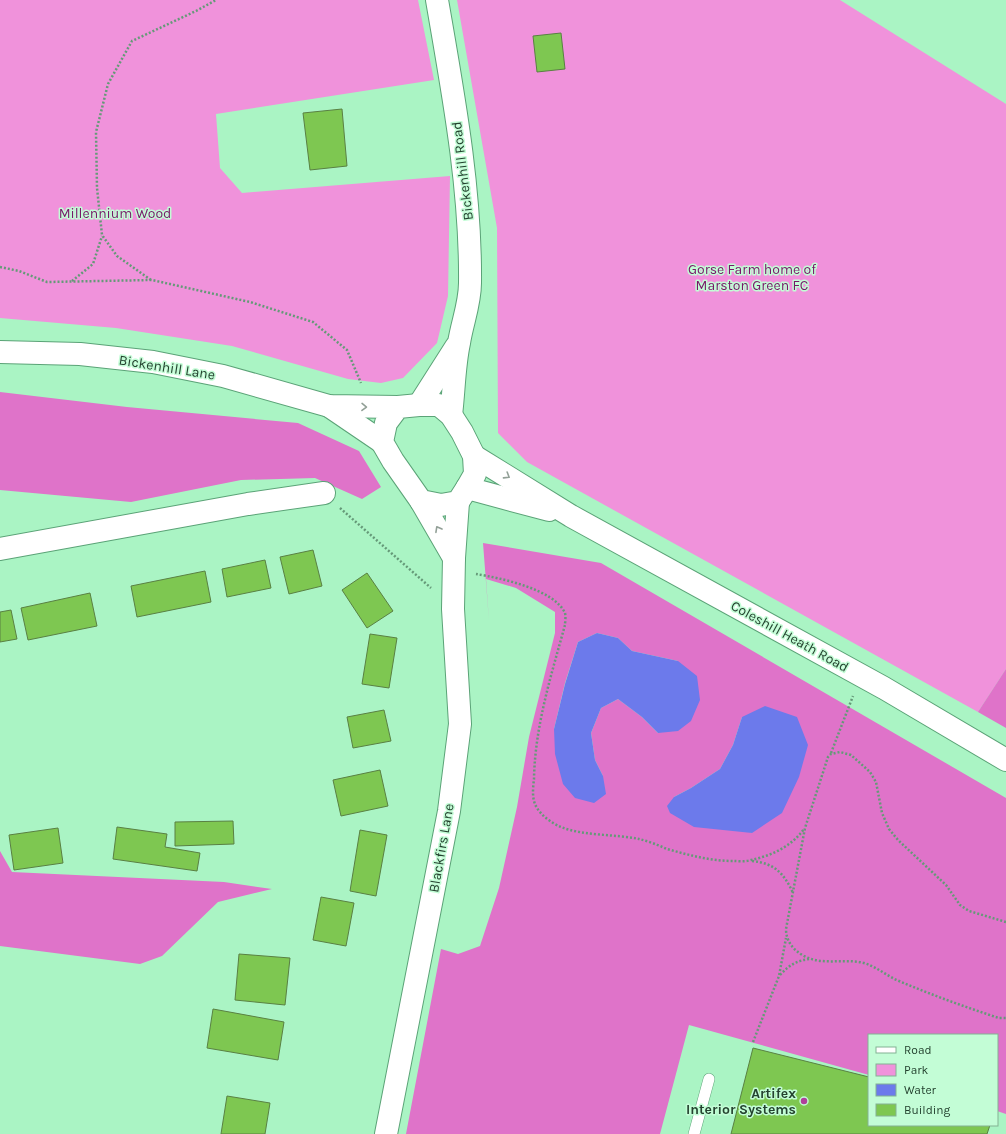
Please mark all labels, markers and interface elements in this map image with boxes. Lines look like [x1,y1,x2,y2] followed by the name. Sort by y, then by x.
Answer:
[448,120,477,221] street label: Bickenhill Road
[59,205,171,222] park label: Millennium Wood
[688,261,816,294] park label: Gorse Farm home of Marston Green FC
[118,351,216,384] street label: Bickenhill Lane
[361,402,367,411] one-way arrow
[503,471,510,479] one-way arrow
[435,526,442,533] one-way arrow
[728,597,852,676] street label: Coleshill Heath Road
[425,802,458,894] street label: Blackfirs Lane
[868,1034,998,1126] legend
[904,1043,932,1057] text: Road
[904,1063,929,1077] text: Park
[904,1083,937,1097] text: Water
[686,1085,796,1118] place label: Artifex Interior Systems
[799,1096,809,1106] marker: Artifex Interior Systems
[904,1103,951,1117] text: Building

